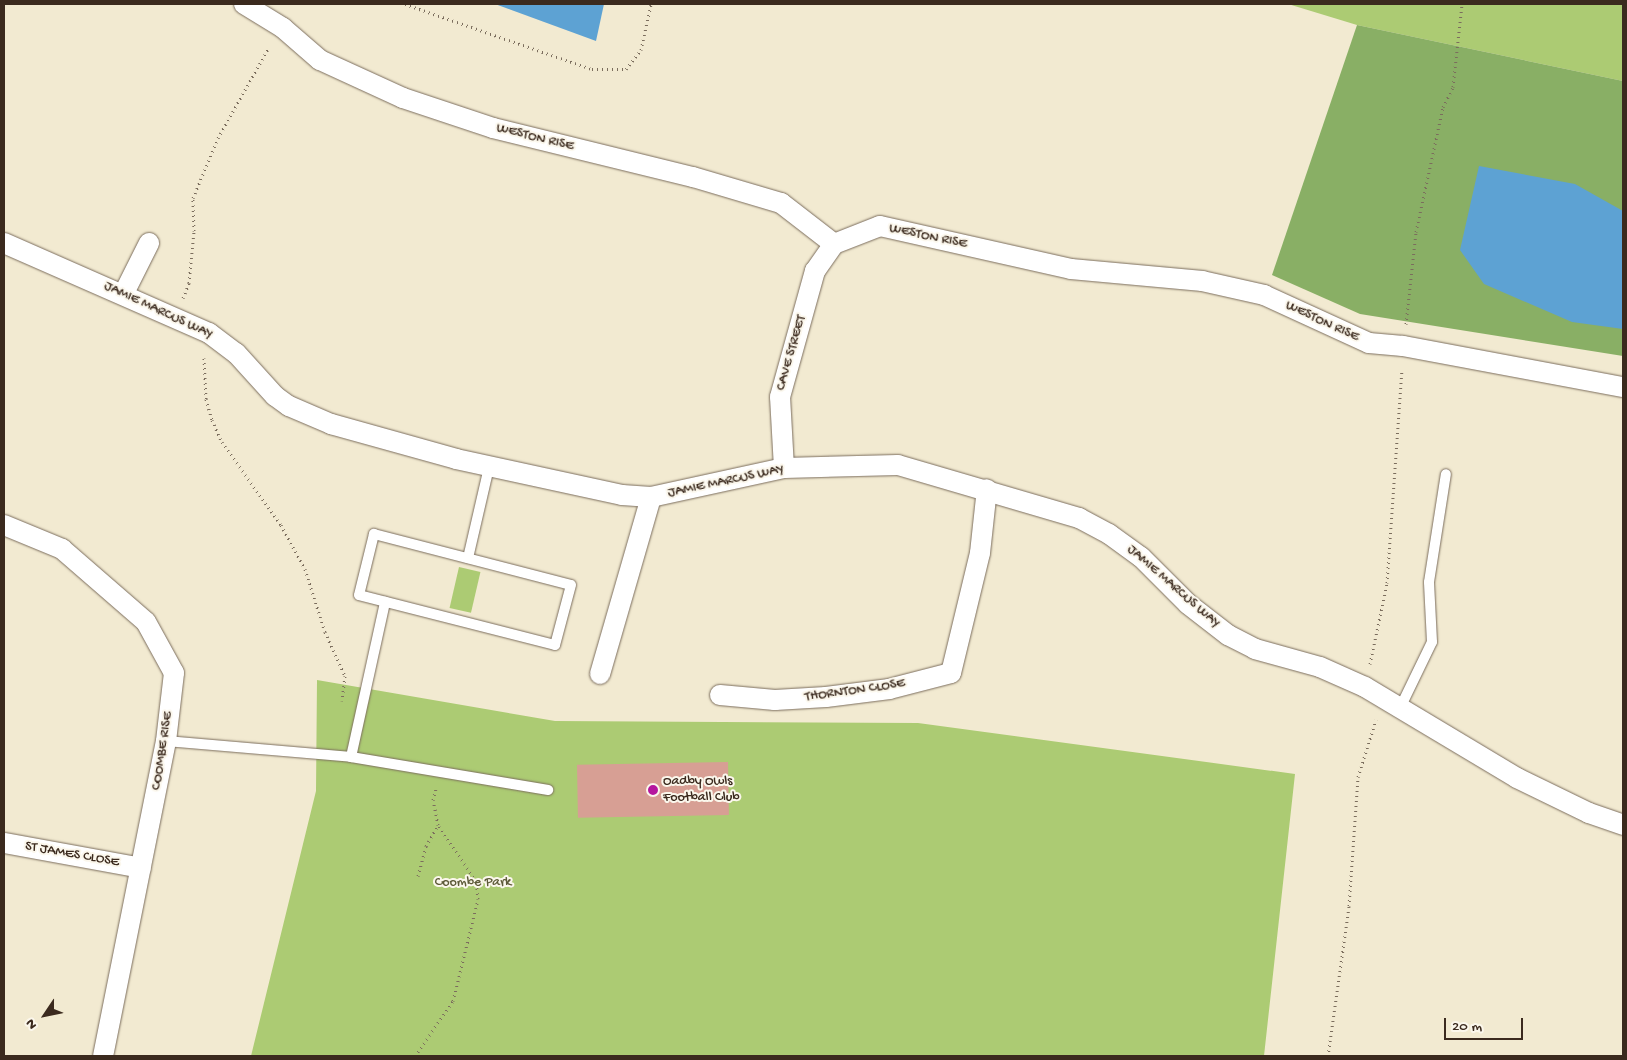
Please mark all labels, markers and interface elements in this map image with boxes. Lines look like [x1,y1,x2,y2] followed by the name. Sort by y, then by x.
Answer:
[494,120,576,156] street label: WESTON RISE
[887,221,969,253] street label: WESTON RISE
[101,278,215,344] street label: JAMIE MARCUS WAY
[1283,298,1361,346] street label: WESTON RISE
[773,313,811,393] street label: CAVE STREET
[666,461,786,503] street label: JAMIE MARCUS WAY
[1123,542,1223,632] street label: JAMIE MARCUS WAY
[804,676,906,706] street label: THORNTON CLOSE
[149,711,177,791] street label: COOMBE RISE
[663,774,740,806] place label: Oadby Owls Football Club
[647,784,659,796] marker: Oadby Owls Football Club
[24,838,120,872] street label: ST JAMES CLOSE
[435,875,511,891] park label: Coombe Park
[20,990,70,1040] north arrow
[1447,1008,1526,1040] scale bar
[23,1015,42,1032] text: N
[1452,1018,1482,1036] text: 20 m

